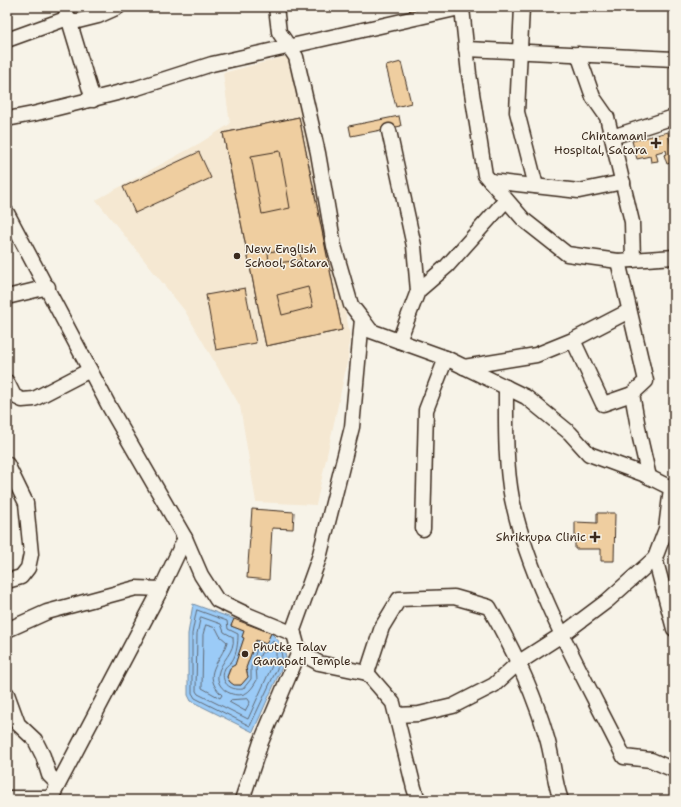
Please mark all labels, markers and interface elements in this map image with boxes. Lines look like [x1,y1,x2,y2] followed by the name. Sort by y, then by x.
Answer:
[554,128,648,158] place label: Chintamani Hospital, Satara
[650,137,662,149] marker: Chintamani Hospital, Satara
[245,241,329,271] place label: New English School, Satara
[232,251,242,261] marker: New English School, Satara
[496,529,586,545] place label: Shrikrupa Clinic
[589,531,601,543] marker: Shrikrupa Clinic
[253,639,351,669] place label: Phutke Talav Ganapati Temple
[240,649,250,659] marker: Phutke Talav Ganapati Temple

